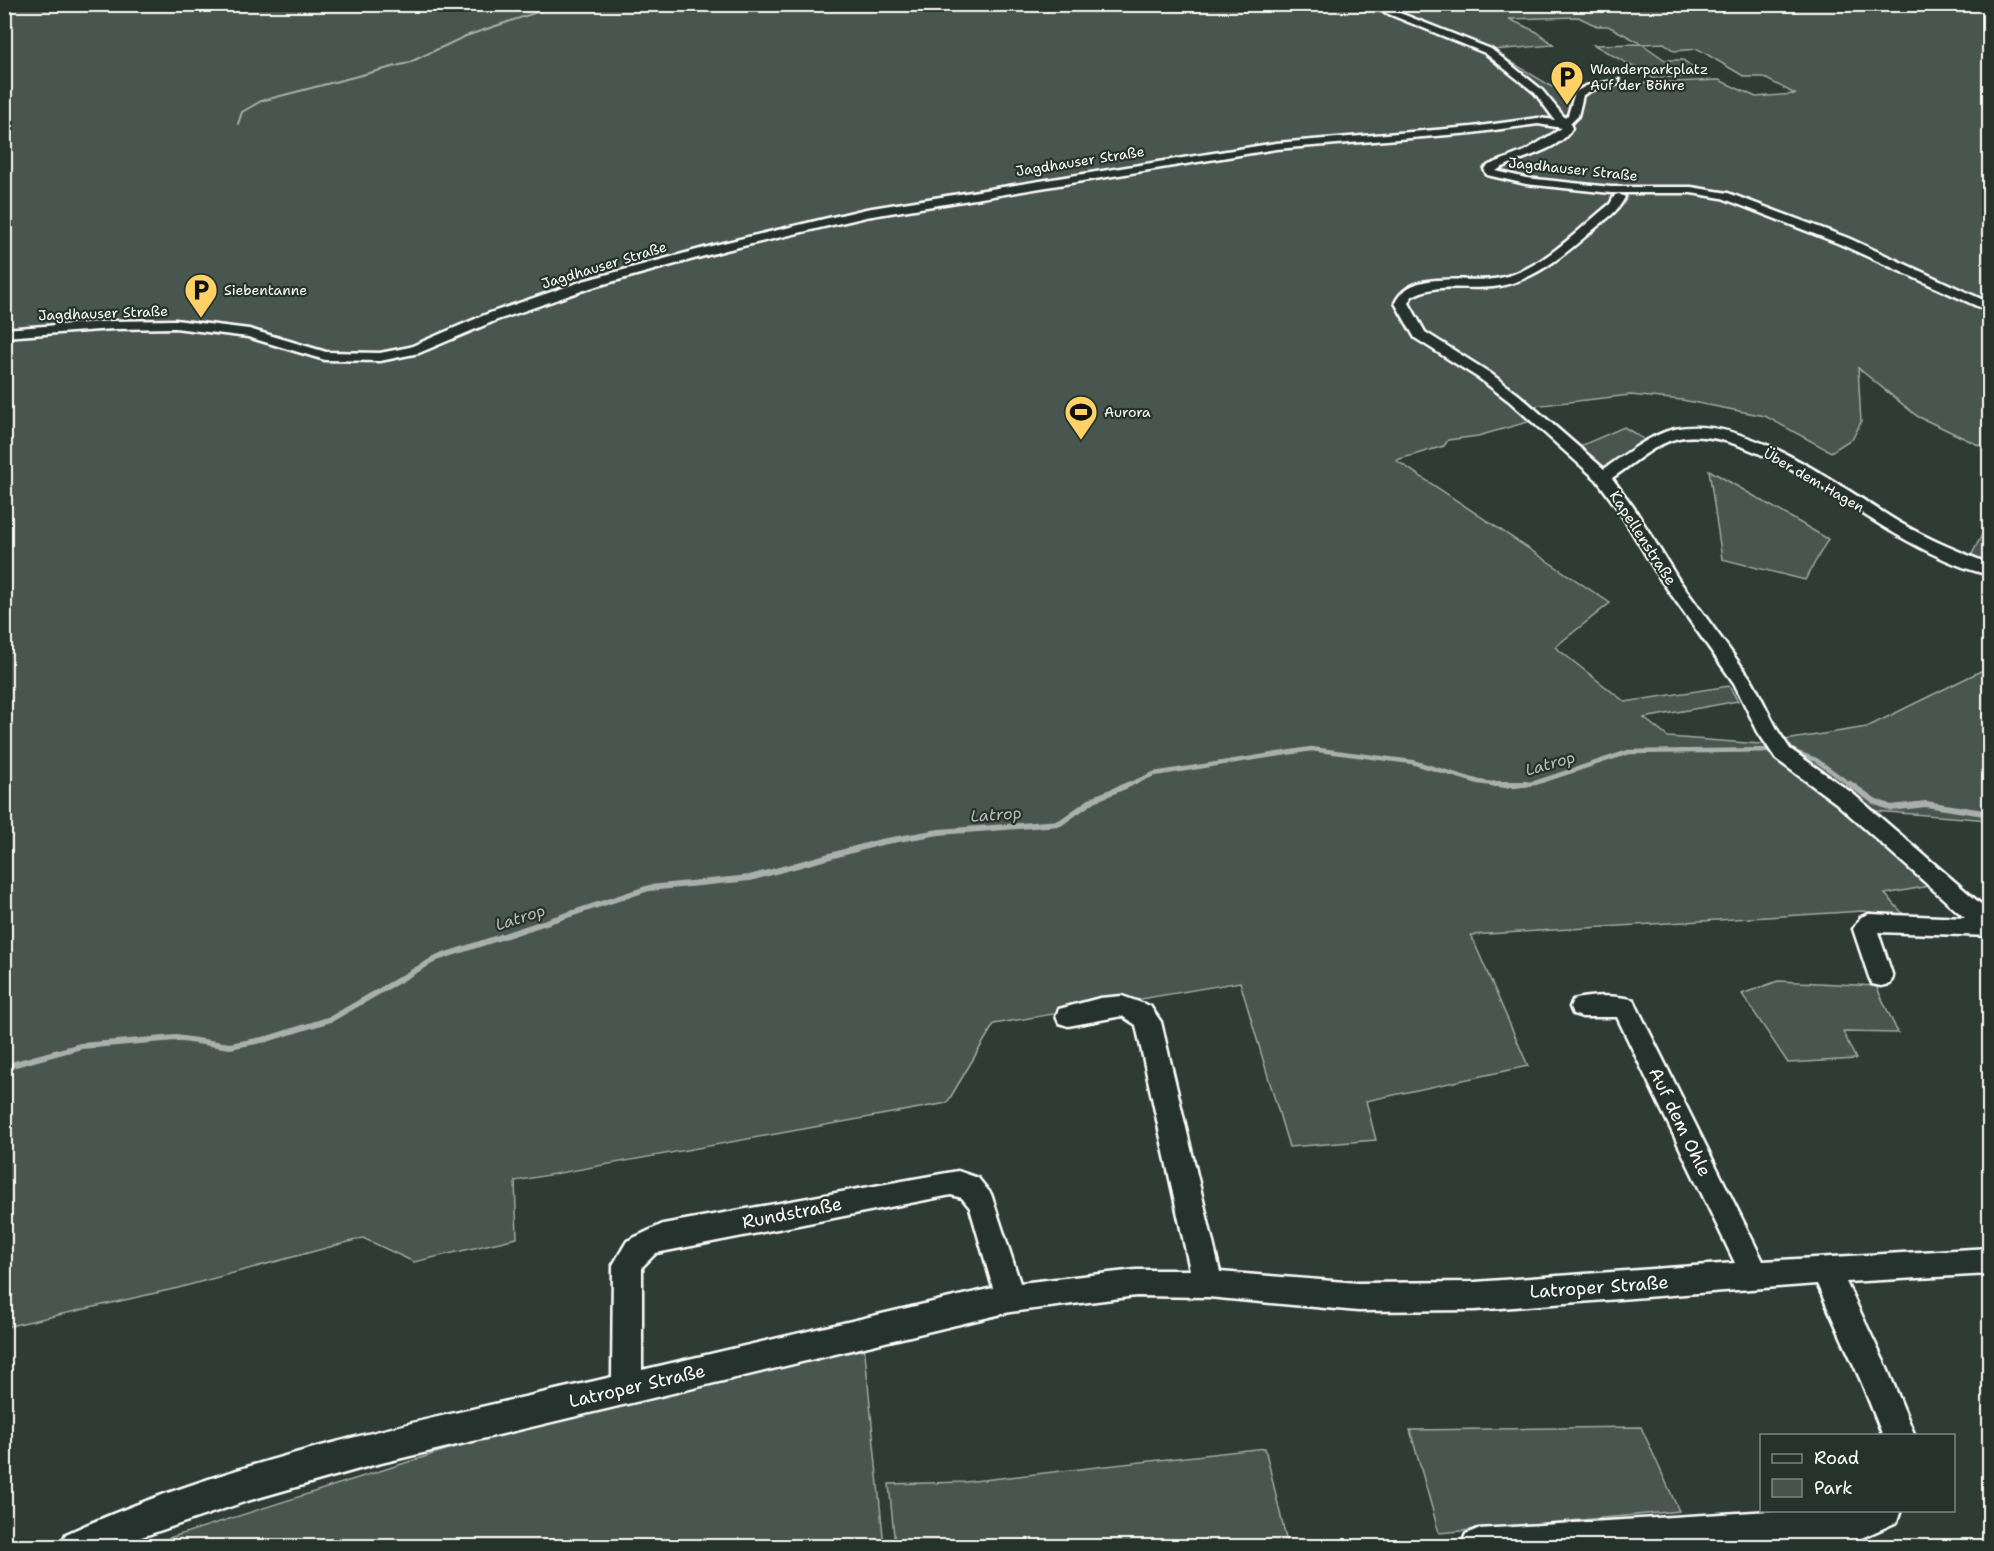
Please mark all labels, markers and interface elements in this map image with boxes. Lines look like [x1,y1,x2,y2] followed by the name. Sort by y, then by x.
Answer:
[1549,59,1585,106] parking icon: Wanderparkplatz Auf der Böhre
[1590,60,1708,94] place label: Wanderparkplatz Auf der Böhre
[1014,142,1146,180] street label: Jagdhauser Straße
[1507,153,1639,185] street label: Jagdhauser Straße
[539,237,669,293] street label: Jagdhauser Straße
[183,272,219,319] parking icon: Siebentanne
[224,281,307,299] place label: Siebentanne
[38,302,168,324] street label: Jagdhauser Straße
[1063,394,1099,441] sports icon: Aurora
[1104,403,1151,421] place label: Aurora
[1760,444,1868,516] street label: Über dem Hagen
[1605,487,1681,589] street label: Kapellenstraße
[1523,746,1578,781] water label: Latrop
[970,802,1022,827] water label: Latrop
[493,900,548,935] water label: Latrop
[1643,1063,1717,1181] street label: Auf dem Ohle
[740,1192,844,1234] street label: Rundstraße
[1529,1270,1669,1304] street label: Latroper Straße
[566,1359,708,1413] street label: Latroper Straße
[1760,1434,1955,1512] legend
[1814,1446,1859,1470] text: Road
[1814,1476,1853,1500] text: Park

